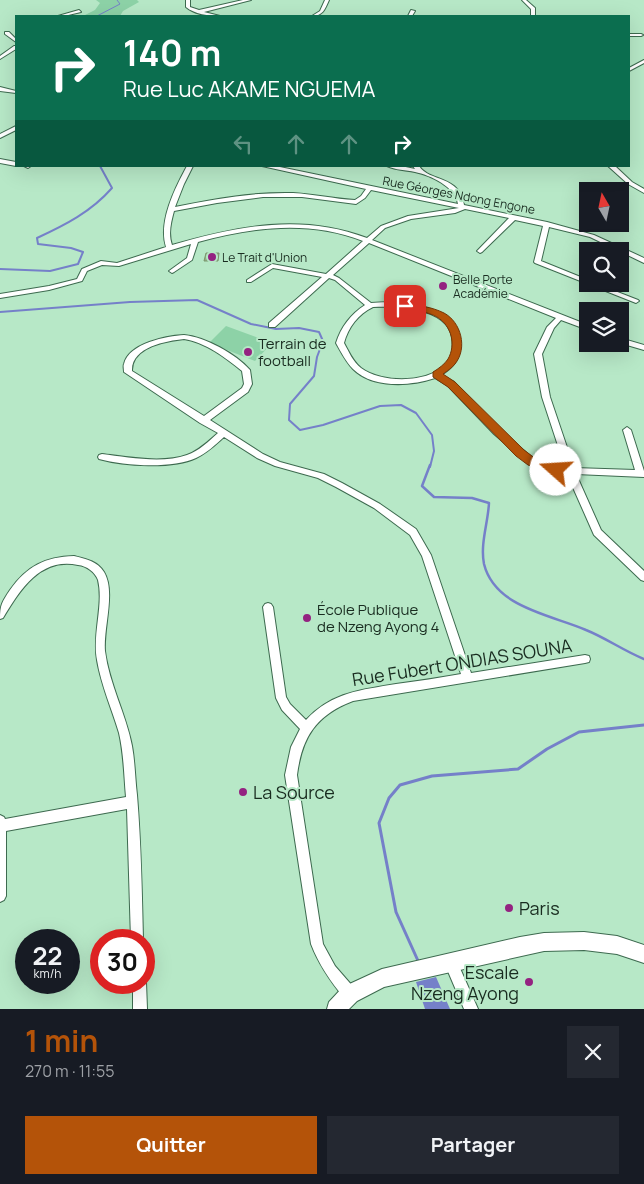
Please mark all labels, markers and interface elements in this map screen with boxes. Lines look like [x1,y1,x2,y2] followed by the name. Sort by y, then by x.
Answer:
[123,29,221,77] text: 140 m
[40,35,105,100] icon: right
[123,74,375,104] text: Rue Luc AKAME NGUEMA
[229,130,257,158] icon: left
[282,130,310,158] icon: ahead
[335,130,363,158] icon: ahead
[388,130,416,158] icon: right
[381,172,537,218] street label: Rue Géorges Ndong Engone
[579,182,629,232] north arrow
[579,182,629,352] map controls
[579,242,629,292] button: search
[222,249,307,266] place label: Le Trait d'Union
[206,251,218,263] marker: Le Trait d'Union
[453,271,513,302] place label: Belle Porte Académie
[437,280,449,292] marker: Belle Porte Académie
[384,285,426,327] pin
[391,292,419,320] icon: arrive
[579,302,629,352] button: layers
[258,333,327,371] place label: Terrain de football
[242,346,254,358] marker: Terrain de football
[529,443,581,495] position arrow
[317,599,440,637] place label: École Publique de Nzeng Ayong 4
[301,612,313,624] marker: École Publique de Nzeng Ayong 4
[350,633,574,691] street label: Rue Fubert ONDIAS SOUNA
[253,780,335,804] place label: La Source
[237,786,249,798] marker: La Source
[519,896,560,920] place label: Paris
[503,902,515,914] marker: Paris
[90,929,155,994] speed limit sign: 30
[33,938,62,973] text: 22
[411,960,519,1005] place label: Escale Nzeng Ayong
[34,965,61,982] text: km/h
[523,976,535,988] marker: Escale Nzeng Ayong
[25,1020,98,1061] text: 1 min
[567,1026,619,1078] button: close
[25,1060,114,1082] text: 270 m · 11:55
[25,1116,317,1174] button: Quitter
[327,1116,619,1174] button: Partager

